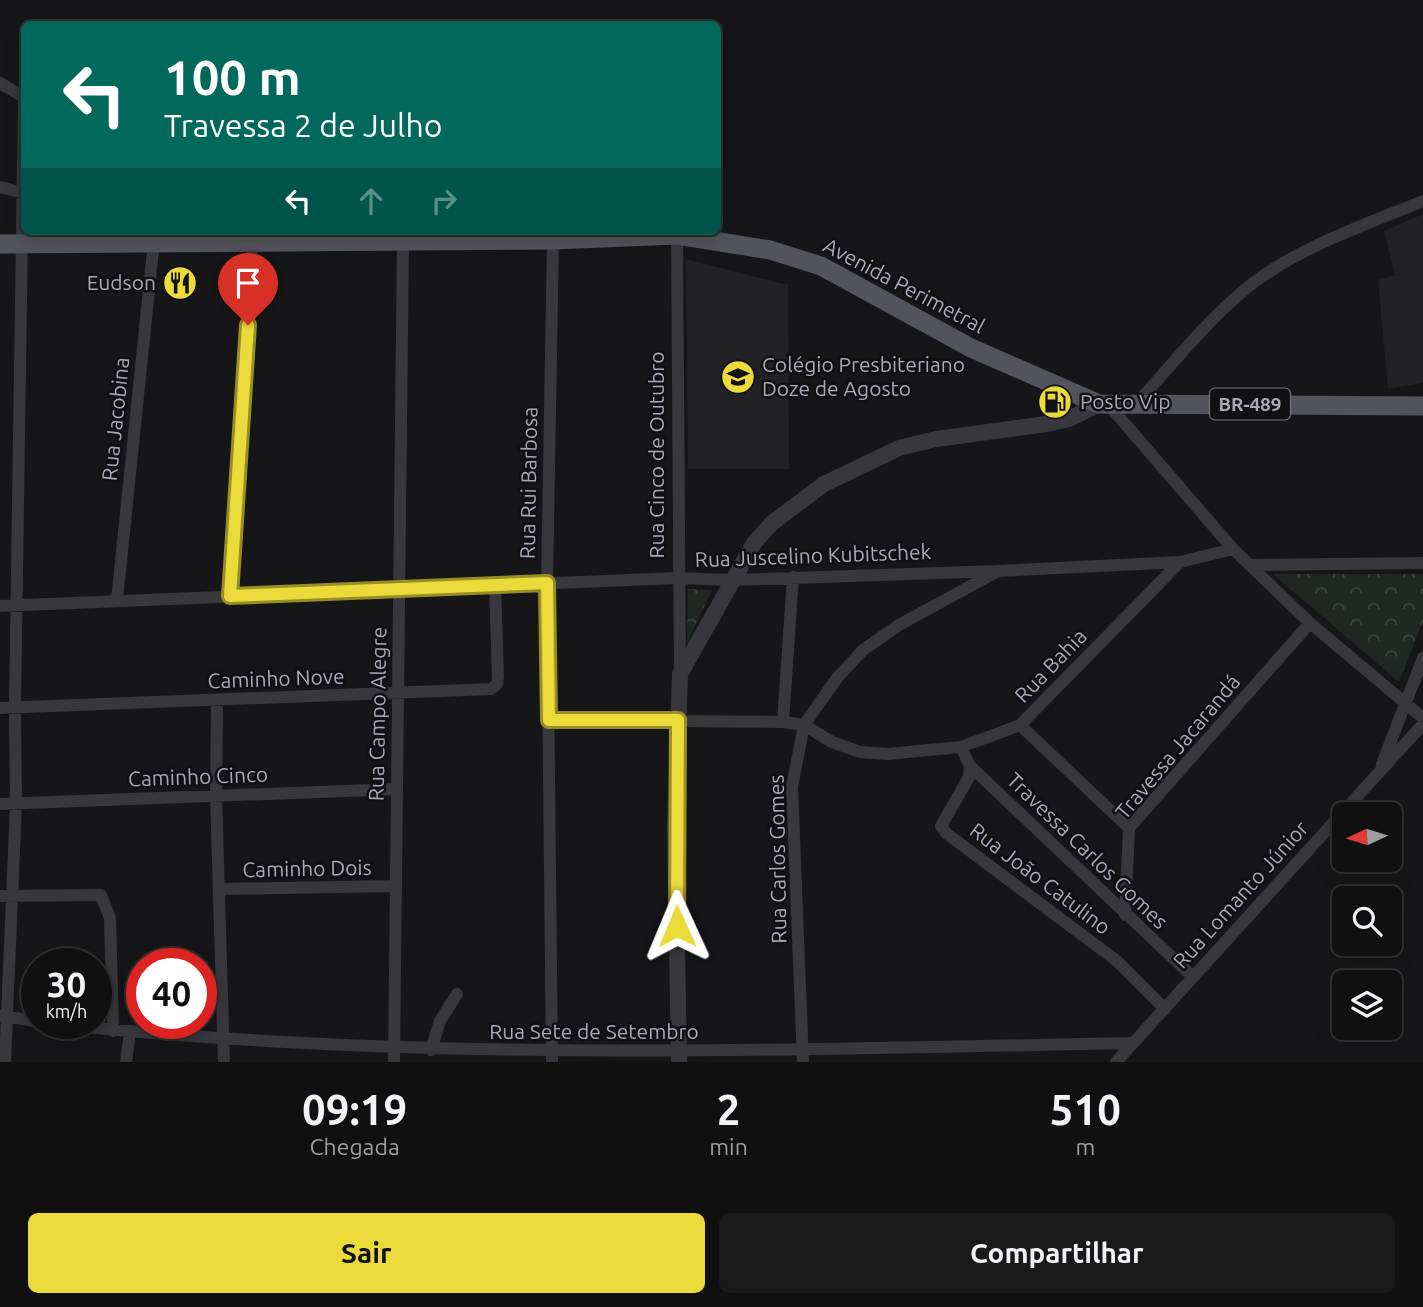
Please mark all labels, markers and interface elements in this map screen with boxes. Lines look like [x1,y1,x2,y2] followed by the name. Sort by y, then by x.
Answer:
[49,49,140,140] icon: left
[164,49,301,104] text: 100 m
[164,107,442,143] text: Travessa 2 de Julho
[279,182,317,220] icon: left
[352,182,390,220] icon: ahead
[425,182,463,220] icon: right
[820,232,989,338] street label: Avenida Perimetral
[218,253,278,325] pin
[161,264,199,302] restaurant icon: Eudson
[229,264,267,302] icon: arrive
[87,270,156,294] place label: Eudson
[644,351,668,559] street label: Rua Cinco de Outubro
[762,352,965,400] place label: Colégio Presbiteriano Doze de Agosto
[97,356,133,482] street label: Rua Jacobina
[719,358,757,396] school or university icon: Colégio Presbiteriano Doze de Agosto
[1036,383,1074,421] fuel station icon: Posto Vip
[1210,388,1290,420] road number: BR-489
[1080,389,1170,413] place label: Posto Vip
[515,407,541,559] street label: Rua Rui Barbosa
[694,539,932,571] street label: Rua Juscelino Kubitschek
[1009,624,1091,707] street label: Rua Bahia
[363,627,391,801] street label: Rua Campo Alegre
[207,664,345,692] street label: Caminho Nove
[1110,669,1245,823] street label: Travessa Jacarandá
[128,762,268,790] street label: Caminho Cinco
[1002,767,1173,933] street label: Travessa Carlos Gomes
[764,774,790,944] street label: Rua Carlos Gomes
[1332,802,1402,872] north arrow
[1332,802,1402,1040] map controls
[1168,816,1313,973] street label: Rua Lomanto Júnior
[965,817,1116,939] street label: Rua João Catulino
[242,855,372,881] street label: Caminho Dois
[1332,886,1402,956] button: search
[640,889,714,963] position arrow
[126,948,217,1039] speed limit sign: 40
[47,964,86,1004] text: 30
[1332,970,1402,1040] button: layers
[46,1001,87,1021] text: km/h
[489,1019,699,1043] street label: Rua Sete de Setembro
[302,1086,407,1133] text: 09:19
[717,1086,740,1133] text: 2
[1050,1086,1121,1133] text: 510
[309,1134,400,1159] text: Chegada
[709,1134,748,1159] text: min
[1075,1134,1095,1159] text: m
[28,1213,705,1293] button: Sair
[719,1213,1395,1293] button: Compartilhar

